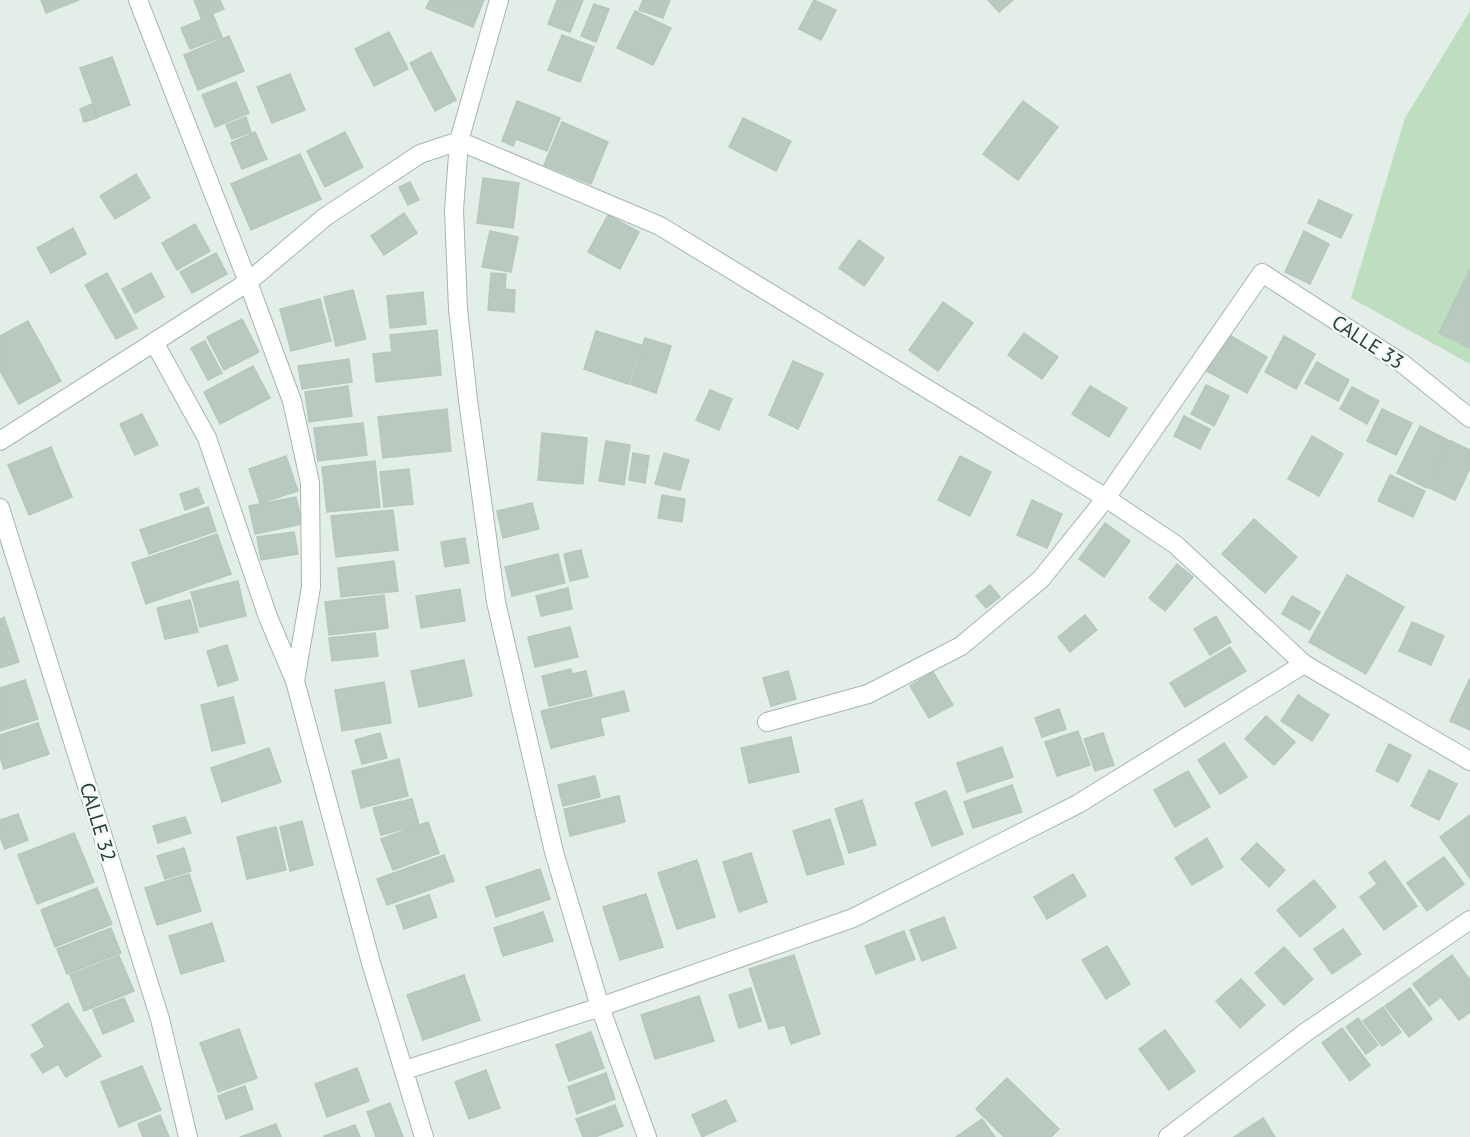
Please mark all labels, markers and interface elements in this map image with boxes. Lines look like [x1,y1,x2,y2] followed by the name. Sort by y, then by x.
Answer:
[1327,309,1409,375] street label: CALLE 33
[74,779,122,865] street label: CALLE 32

